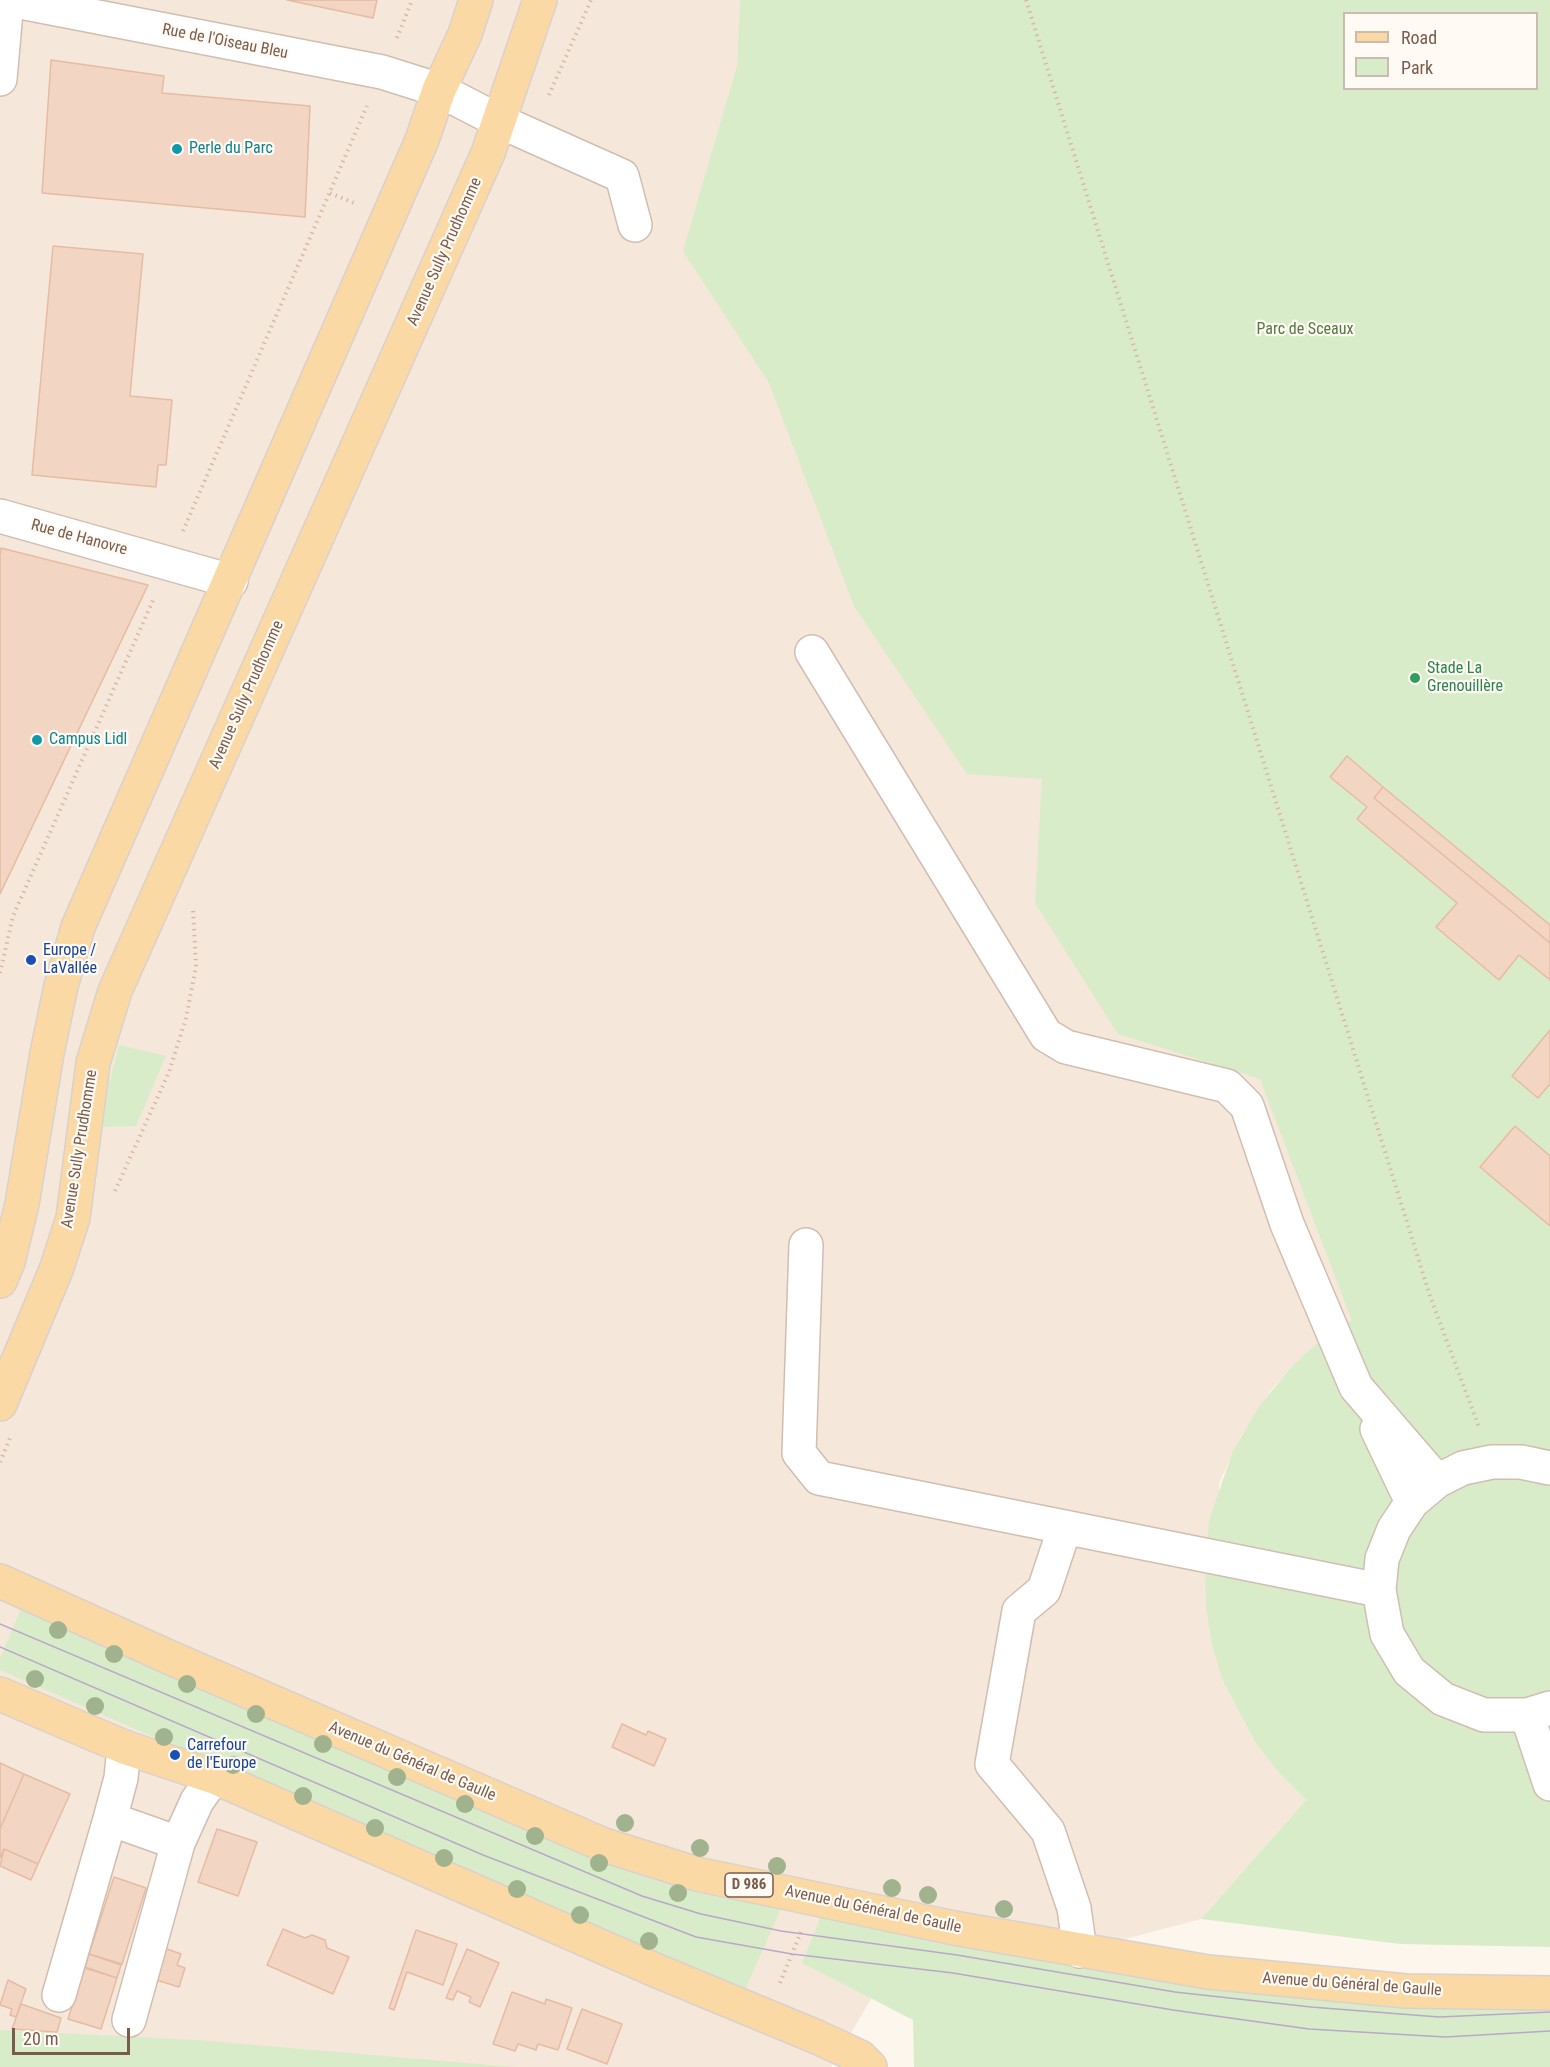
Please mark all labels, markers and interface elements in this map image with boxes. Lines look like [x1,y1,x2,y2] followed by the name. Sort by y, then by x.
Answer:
[1343,12,1538,90] legend
[160,20,290,64] street label: Rue de l'Oiseau Bleu
[1401,27,1437,48] text: Road
[1401,57,1433,78] text: Park
[189,139,273,159] place label: Perle du Parc
[170,142,184,156] marker: Perle du Parc
[404,175,486,329] street label: Avenue Sully Prudhomme
[1257,320,1353,340] park label: Parc de Sceaux
[29,516,129,560] street label: Rue de Hanovre
[206,618,288,772] street label: Avenue Sully Prudhomme
[1427,659,1503,697] place label: Stade La Grenouillère
[1408,671,1422,685] marker: Stade La Grenouillère
[49,730,127,750] place label: Campus Lidl
[30,733,44,747] marker: Campus Lidl
[43,941,97,979] place label: Europe / LaVallée
[24,953,38,967] marker: Europe / LaVallée
[58,1068,102,1230] street label: Avenue Sully Prudhomme
[326,1718,498,1806] street label: Avenue du Général de Gaulle
[187,1736,256,1774] place label: Carrefour de l'Europe
[168,1748,182,1762] marker: Carrefour de l'Europe
[725,1873,773,1897] road number: D 986
[783,1882,963,1938] street label: Avenue du Général de Gaulle
[1262,1969,1442,2001] street label: Avenue du Général de Gaulle
[15,2016,134,2054] scale bar
[23,2028,58,2049] text: 20 m

